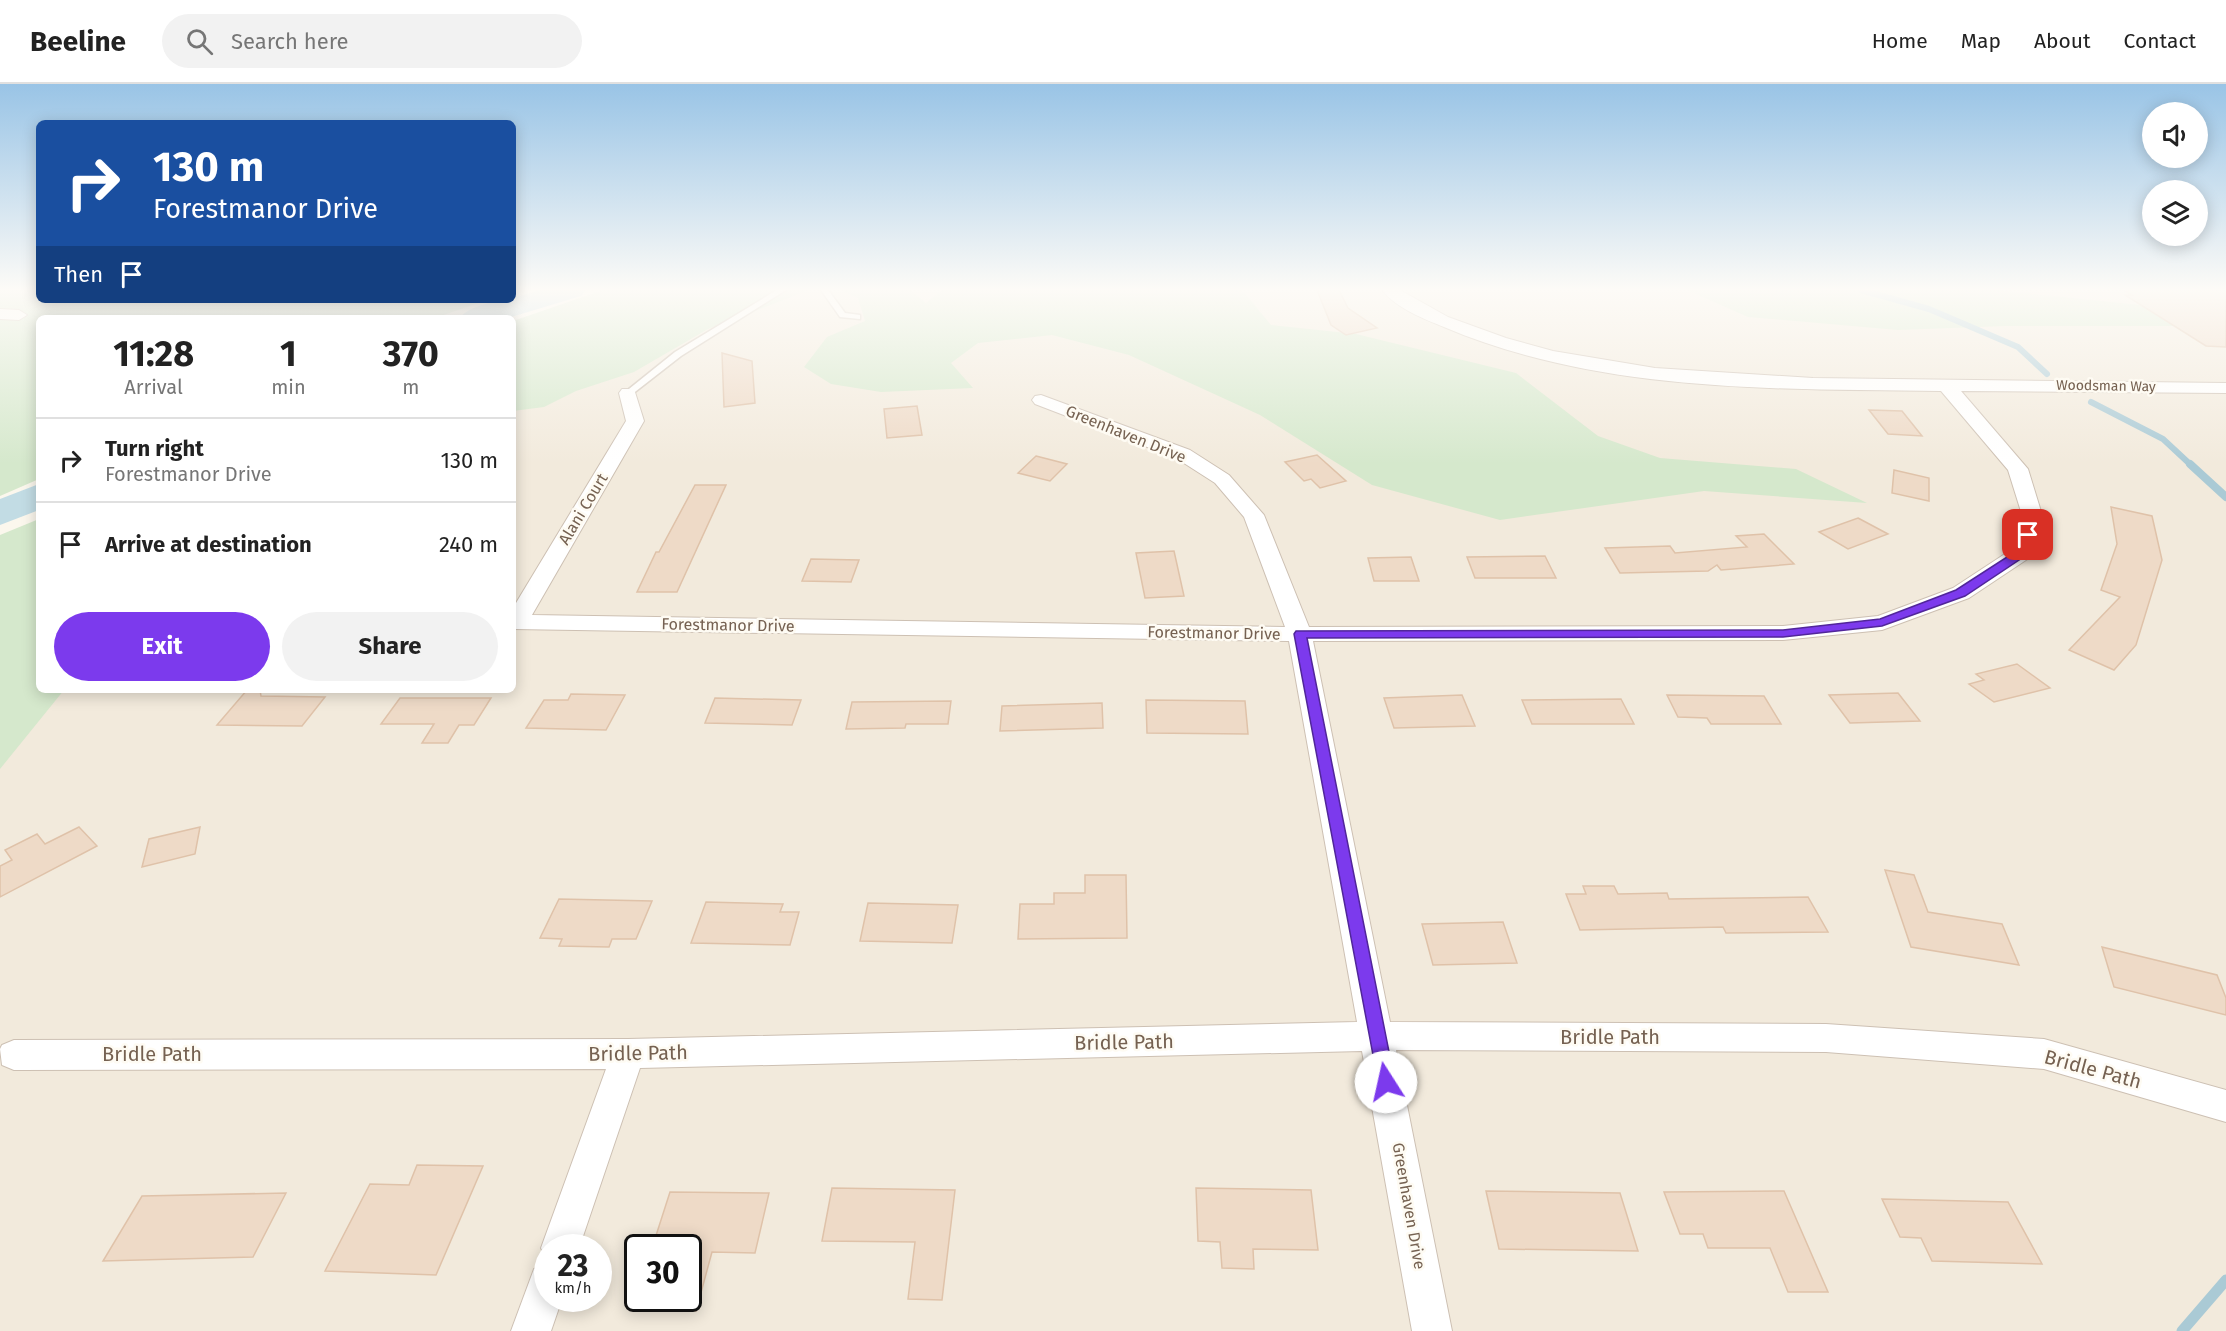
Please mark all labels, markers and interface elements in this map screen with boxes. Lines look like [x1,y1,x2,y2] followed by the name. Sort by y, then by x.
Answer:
[162,14,582,68] search box
[30,25,126,58] text: Beeline
[183,25,216,58] icon: search
[231,28,349,55] text: Search here
[1872,28,1928,54] text: Home
[1961,28,2001,54] text: Map
[2034,28,2091,54] text: About
[2124,28,2196,54] text: Contact
[2142,102,2208,246] map controls
[2142,102,2208,168] button: sound
[153,142,264,192] text: 130 m
[54,144,132,222] icon: right
[2142,180,2208,246] button: layers
[153,193,378,225] text: Forestmanor Drive
[115,258,148,291] icon: arrive
[54,261,103,288] text: Then
[113,332,194,376] text: 11:28
[280,332,297,376] text: 1
[383,332,439,376] text: 370
[124,375,183,399] text: Arrival
[271,375,306,399] text: min
[402,375,419,399] text: m
[2056,377,2156,395] street label: Woodsman Way
[1063,401,1189,467] street label: Greenhaven Drive
[105,435,204,462] text: Turn right
[54,444,87,477] icon: right
[441,447,498,474] text: 130 m
[105,462,272,486] text: Forestmanor Drive
[554,470,612,548] street label: Alani Court
[2002,509,2053,560] pin
[2011,518,2044,551] icon: arrive
[54,528,87,561] icon: arrive
[105,531,312,558] text: Arrive at destination
[439,531,498,558] text: 240 m
[54,612,270,681] button: Exit
[282,612,498,681] button: Share
[661,614,795,636] street label: Forestmanor Drive
[1147,622,1281,644] street label: Forestmanor Drive
[1560,1025,1660,1049] street label: Bridle Path
[1074,1029,1174,1055] street label: Bridle Path
[588,1040,688,1066] street label: Bridle Path
[102,1042,202,1066] street label: Bridle Path
[2042,1044,2144,1094] street label: Bridle Path
[1354,1050,1418,1114] position arrow
[1389,1141,1429,1271] street label: Greenhaven Drive
[624,1234,702,1312] speed limit sign: 30
[558,1248,588,1284] text: 23
[554,1279,592,1297] text: km/h

